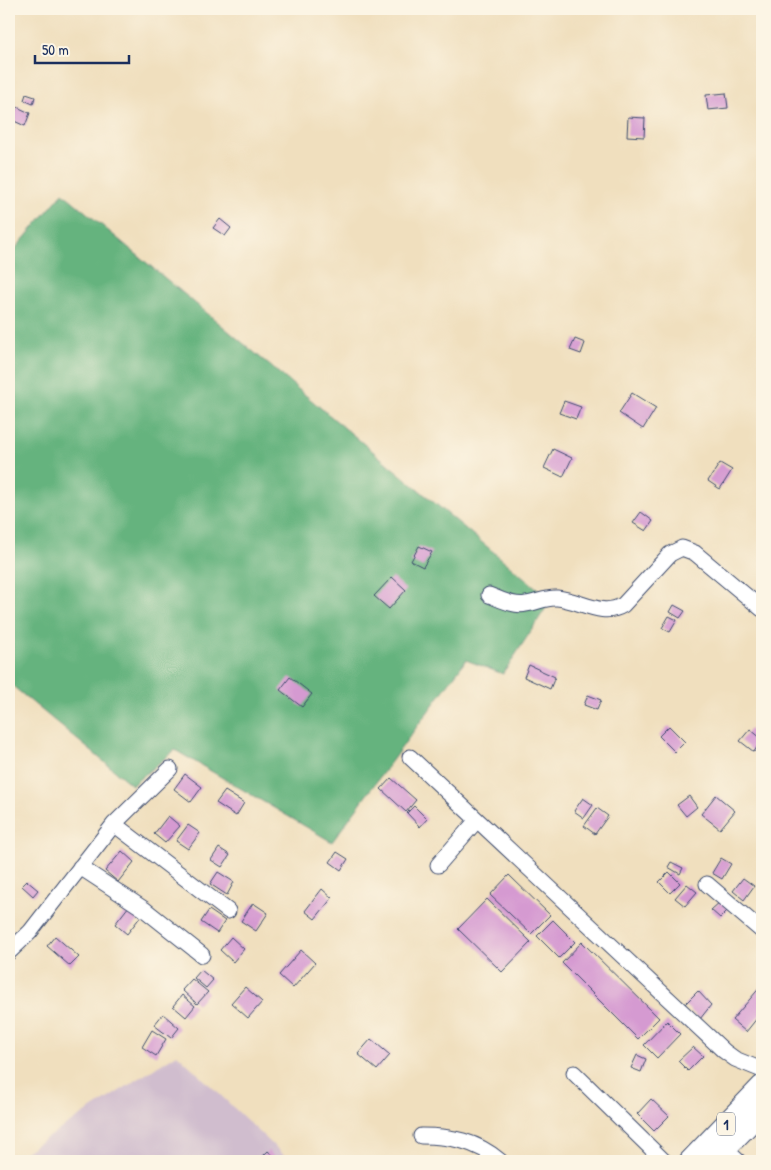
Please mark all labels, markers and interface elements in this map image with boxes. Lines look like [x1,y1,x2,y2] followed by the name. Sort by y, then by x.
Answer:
[35,32,129,64] scale bar
[42,39,69,60] text: 50 m
[717,1112,735,1136] road number: 1

